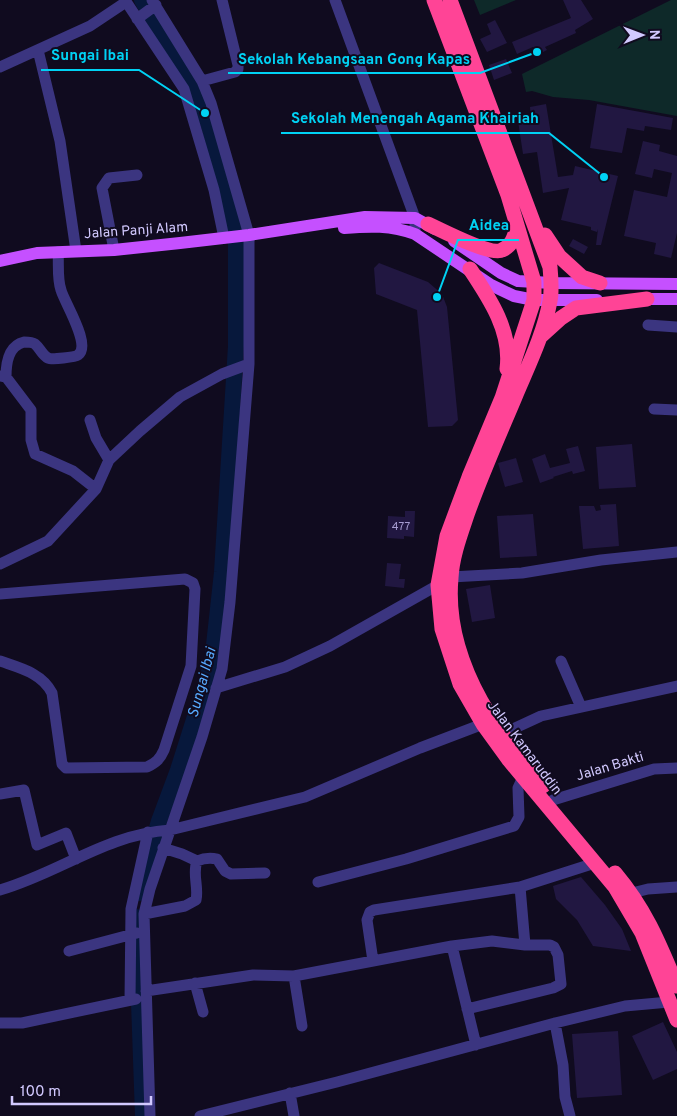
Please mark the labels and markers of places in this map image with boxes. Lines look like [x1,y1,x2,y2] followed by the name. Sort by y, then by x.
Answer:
[41,40,139,70] callout: Sungai Ibai
[228,43,480,73] callout: Sekolah Kebangsaan Gong Kapas
[281,103,549,133] callout: Sekolah Menengah Agama Khairiah
[458,210,519,240] callout: Aidea

